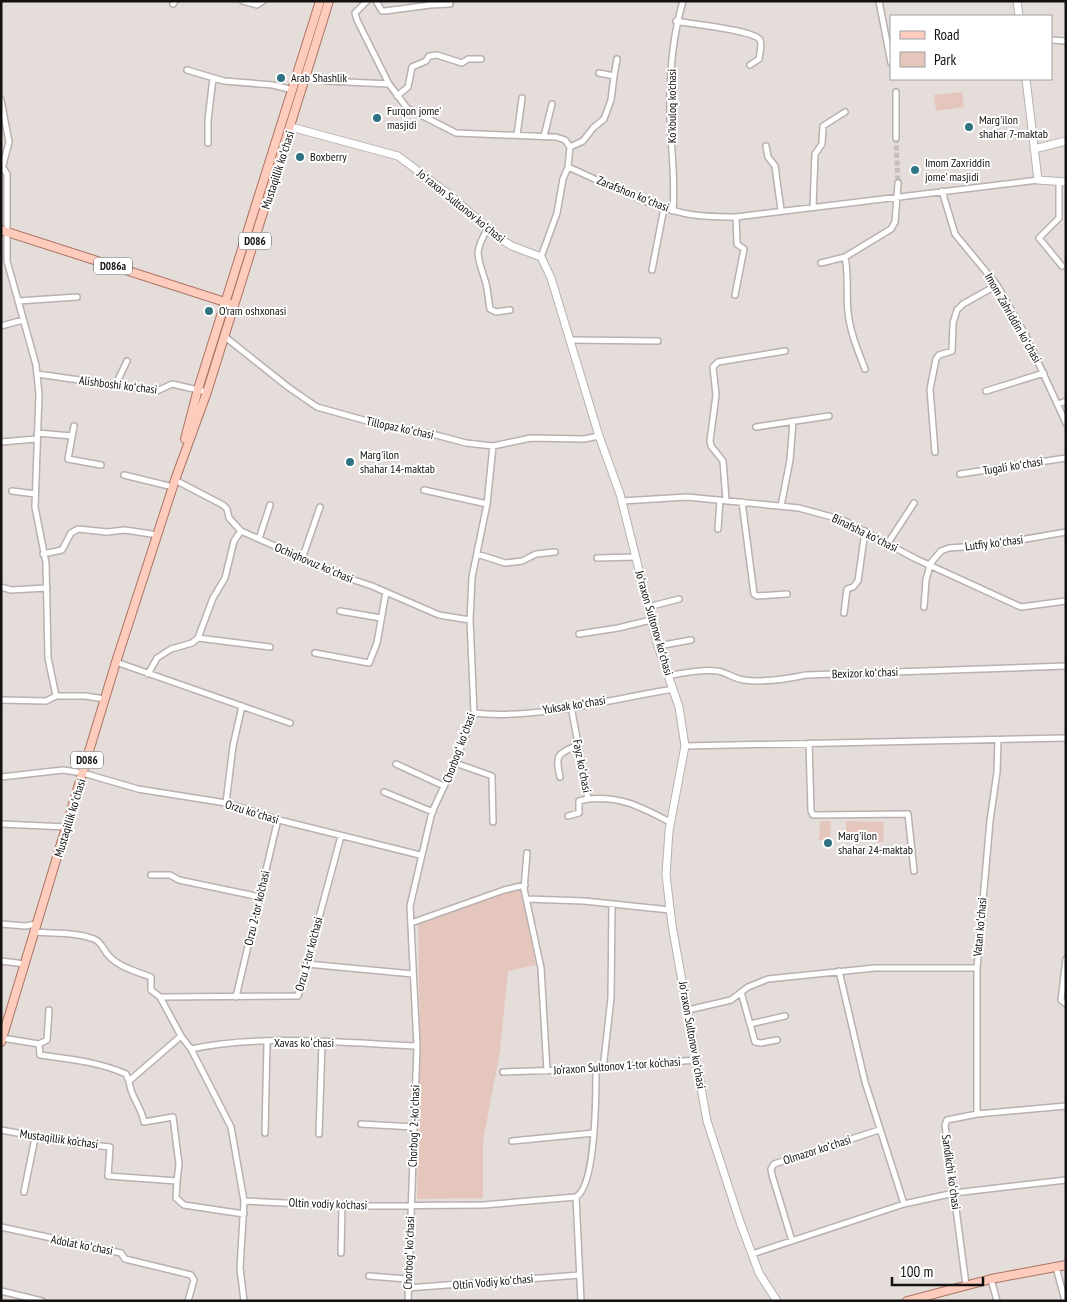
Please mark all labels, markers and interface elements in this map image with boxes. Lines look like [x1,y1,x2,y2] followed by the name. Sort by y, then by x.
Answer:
[890,15,1052,80] legend
[934,25,960,44] text: Road
[934,50,956,69] text: Park
[664,69,679,143] street label: Ko'kbuloq ko'chasi
[291,70,347,85] place label: Arab Shashlik
[275,72,287,84] marker: Arab Shashlik
[387,103,441,132] place label: Furqon jome' masjidi
[371,112,383,124] marker: Furqon jome' masjidi
[979,112,1048,141] place label: Marg'ilon shahar 7-maktab
[963,121,975,133] marker: Marg'ilon shahar 7-maktab
[258,129,297,211] street label: Mustaqillik koʻchasi
[310,149,347,164] place label: Boxberry
[294,151,306,163] marker: Boxberry
[925,155,990,184] place label: Imom Zaxriddin jome' masjidi
[909,164,921,176] marker: Imom Zaxriddin jome' masjidi
[414,165,508,246] street label: Joʻraxon Sultonov koʻchasi
[595,172,672,215] street label: Zarafshon koʻchasi
[239,232,271,250] road number: D086
[94,258,132,274] road number: D086a
[982,270,1045,365] street label: Imom Zahriddin koʻchasi
[219,303,286,318] place label: O'ram oshxonasi
[203,305,215,317] marker: O'ram oshxonasi
[78,372,158,397] street label: Alishboshi koʻchasi
[365,413,435,442] street label: Tillopaz koʻchasi
[360,447,435,476] place label: Marg'ilon shahar 14-maktab
[982,453,1044,478] street label: Tugali koʻchasi
[344,456,356,468] marker: Marg'ilon shahar 14-maktab
[830,510,901,555] street label: Binafsha koʻchasi
[964,531,1024,554] street label: Lutfiy koʻchasi
[273,539,356,586] street label: Ochiqhovuz koʻchasi
[632,568,677,677] street label: Joʻraxon Sultonov koʻchasi
[831,664,898,681] street label: Bexizor koʻchasi
[541,692,607,717] street label: Yuksak koʻchasi
[439,711,478,785] street label: Chorbogʻ koʻchasi
[570,738,595,794] street label: Fayz koʻchasi
[71,752,103,768] road number: D086
[50,777,89,859] street label: Mustaqillik koʻchasi
[223,796,281,827] street label: Orzu koʻchasi
[838,828,913,857] place label: Marg'ilon shahar 24-maktab
[822,837,834,849] marker: Marg'ilon shahar 24-maktab
[241,869,272,947] street label: Orzu 2-tor ko'chasi
[969,897,990,958] street label: Vatan koʻchasi
[291,915,326,993] street label: Orzu 1-tor ko'chasi
[675,979,709,1090] street label: Joʻraxon Sultonov koʻchasi
[274,1035,334,1050] street label: Xavas koʻchasi
[552,1054,681,1078] street label: Jo‘raxon Sultonov 1-tor ko‘chasi
[405,1085,422,1167] street label: Chorbogʻ 2-koʻchasi
[19,1126,99,1151] street label: Mustaqillik ko‘chasi
[781,1131,853,1168] street label: Olmazor koʻchasi
[939,1133,964,1210] street label: Sandikchi koʻchasi
[288,1195,368,1212] street label: Oltin vodiy ko'chasi
[400,1216,417,1290] street label: Chorbogʻ koʻchasi
[50,1231,114,1258] street label: Adolat koʻchasi
[892,1254,983,1286] scale bar
[900,1262,933,1281] text: 100 m
[452,1271,534,1292] street label: Oltin Vodiy koʻchasi

